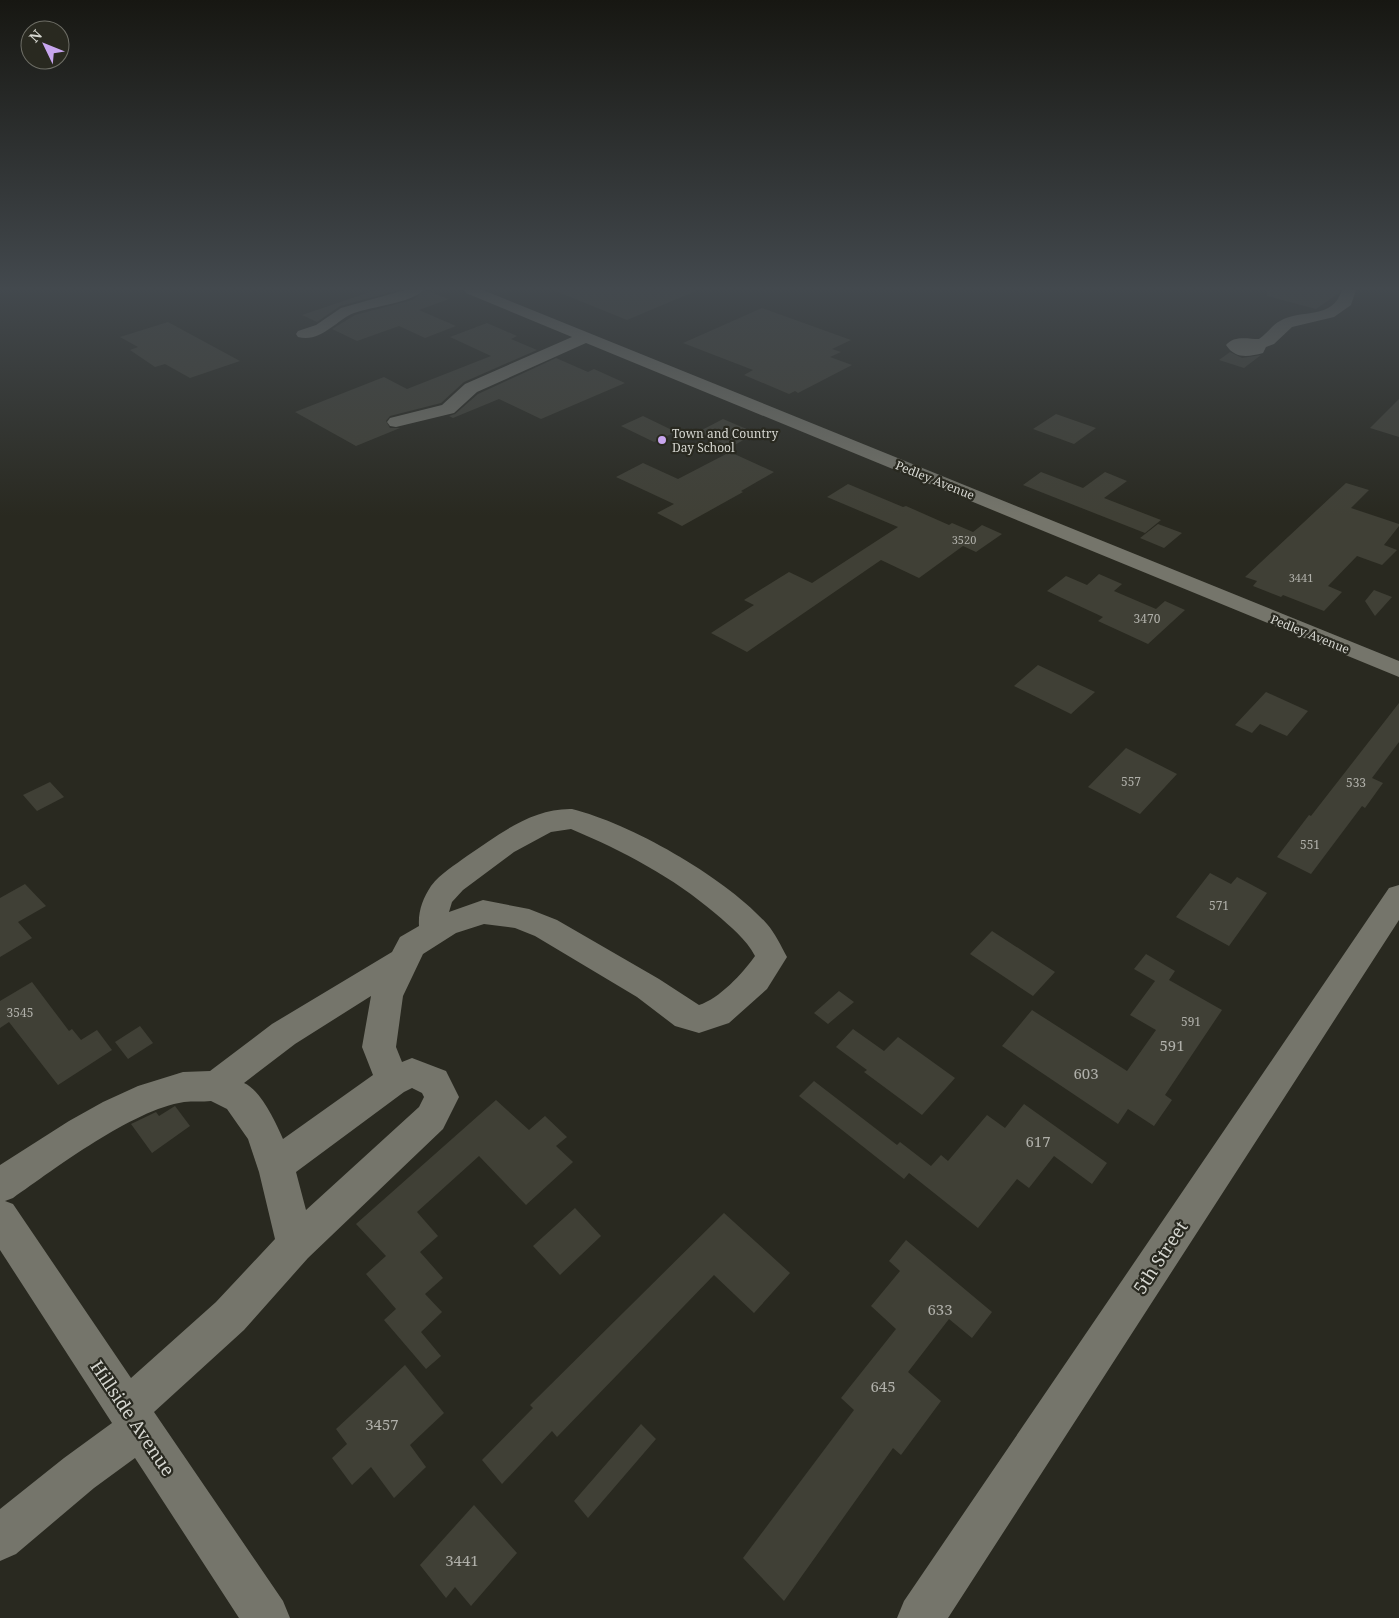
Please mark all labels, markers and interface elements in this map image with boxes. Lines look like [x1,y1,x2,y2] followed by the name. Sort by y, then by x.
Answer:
[20,20,70,70] north arrow
[24,25,46,46] text: N
[672,425,778,456] place label: Town and Country Day School
[656,434,668,446] marker: Town and Country Day School
[893,456,977,504] street label: Pedley Avenue
[952,532,976,547] house number: 3520
[1289,570,1313,585] house number: 3441
[1134,610,1161,627] house number: 3470
[1268,610,1352,658] street label: Pedley Avenue
[1121,773,1141,790] house number: 557
[1346,774,1366,791] house number: 533
[1300,836,1320,853] house number: 551
[1209,897,1229,914] house number: 571
[7,1004,33,1021] house number: 3545
[1181,1013,1201,1030] house number: 591
[1159,1035,1185,1055] house number: 591
[1073,1063,1099,1083] house number: 603
[1025,1131,1051,1151] house number: 617
[1127,1216,1193,1298] street label: 5th Street
[927,1299,953,1319] house number: 633
[85,1355,181,1481] street label: Hillside Avenue
[870,1376,896,1396] house number: 645
[365,1414,399,1434] house number: 3457
[445,1550,479,1570] house number: 3441

